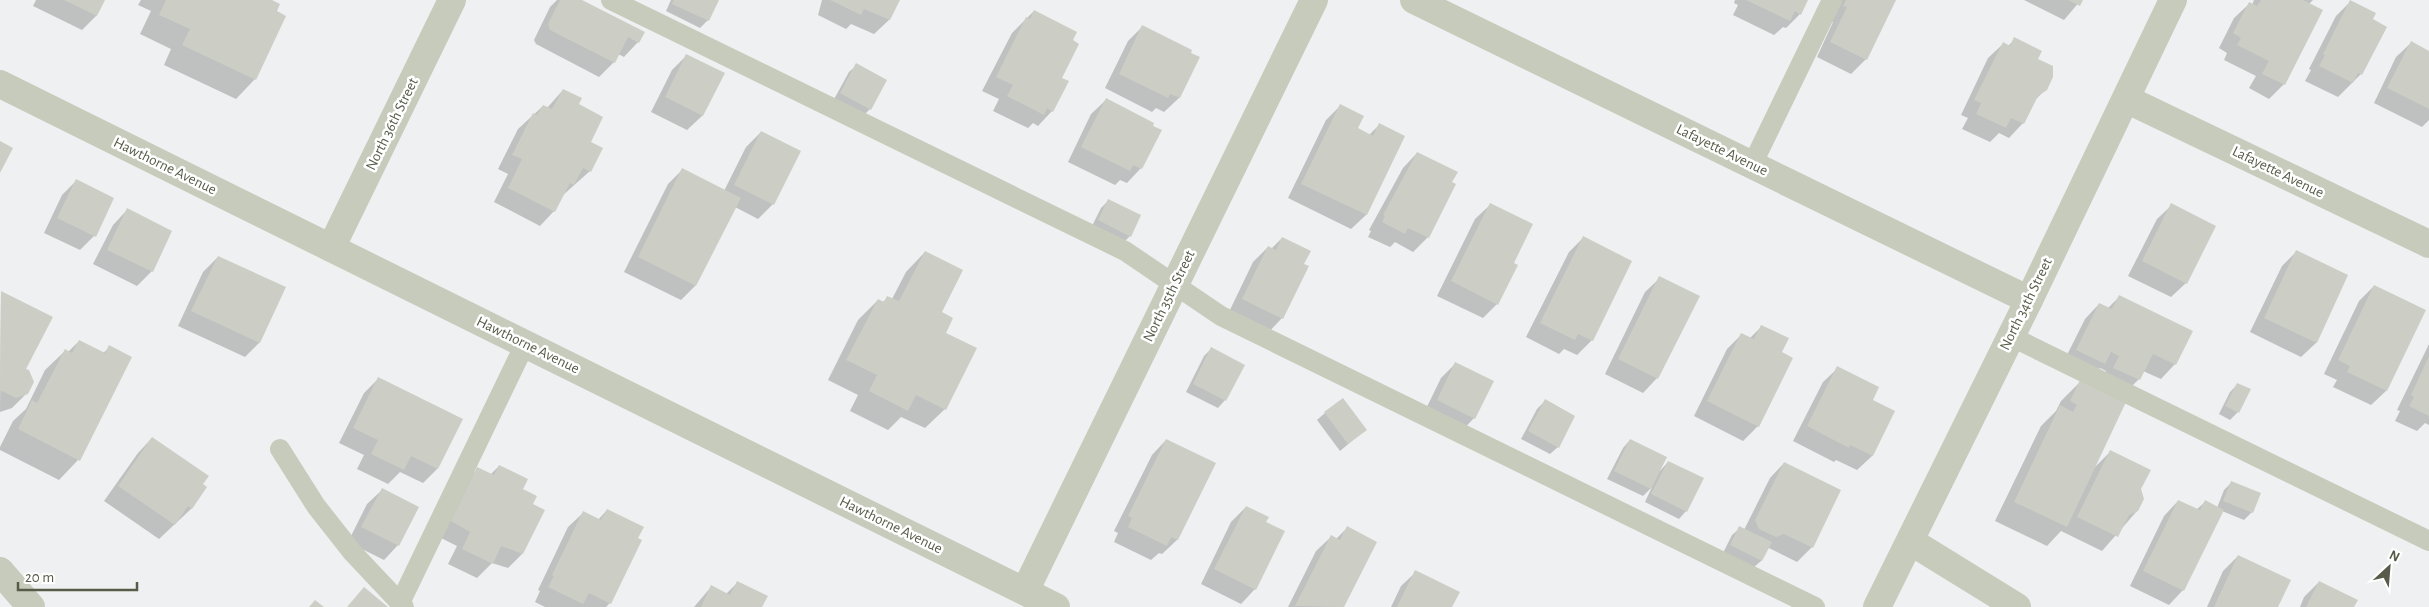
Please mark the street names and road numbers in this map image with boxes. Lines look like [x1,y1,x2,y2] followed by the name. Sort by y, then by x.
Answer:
[363,75,421,173] street label: North 36th Street
[1674,121,1770,179] street label: Lafayette Avenue
[111,135,219,197] street label: Hawthorne Avenue
[2230,143,2326,201] street label: Lafayette Avenue
[1140,248,1198,344] street label: North 35th Street
[1997,255,2055,353] street label: North 34th Street
[474,314,582,376] street label: Hawthorne Avenue
[837,494,945,556] street label: Hawthorne Avenue

